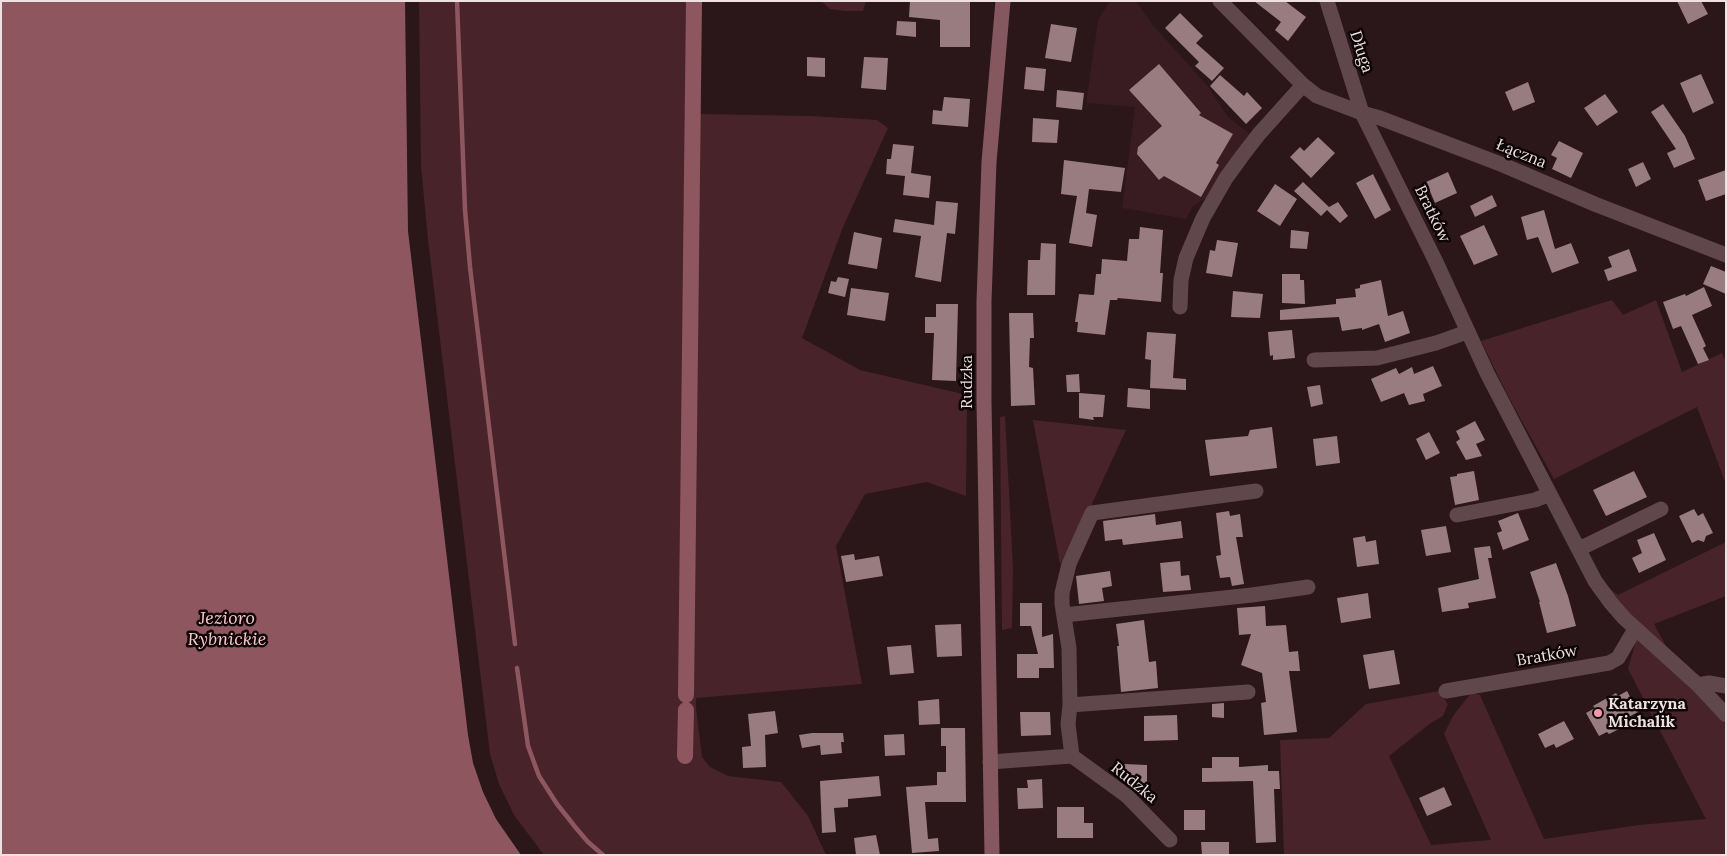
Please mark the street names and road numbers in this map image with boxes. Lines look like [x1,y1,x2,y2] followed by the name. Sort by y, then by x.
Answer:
[1345,28,1377,76] street label: Długa
[1493,135,1549,173] street label: Łączna
[1410,182,1454,246] street label: Bratków
[957,355,977,409] street label: Rudzka
[1515,641,1579,671] street label: Bratków
[1107,758,1161,808] street label: Rudzka

